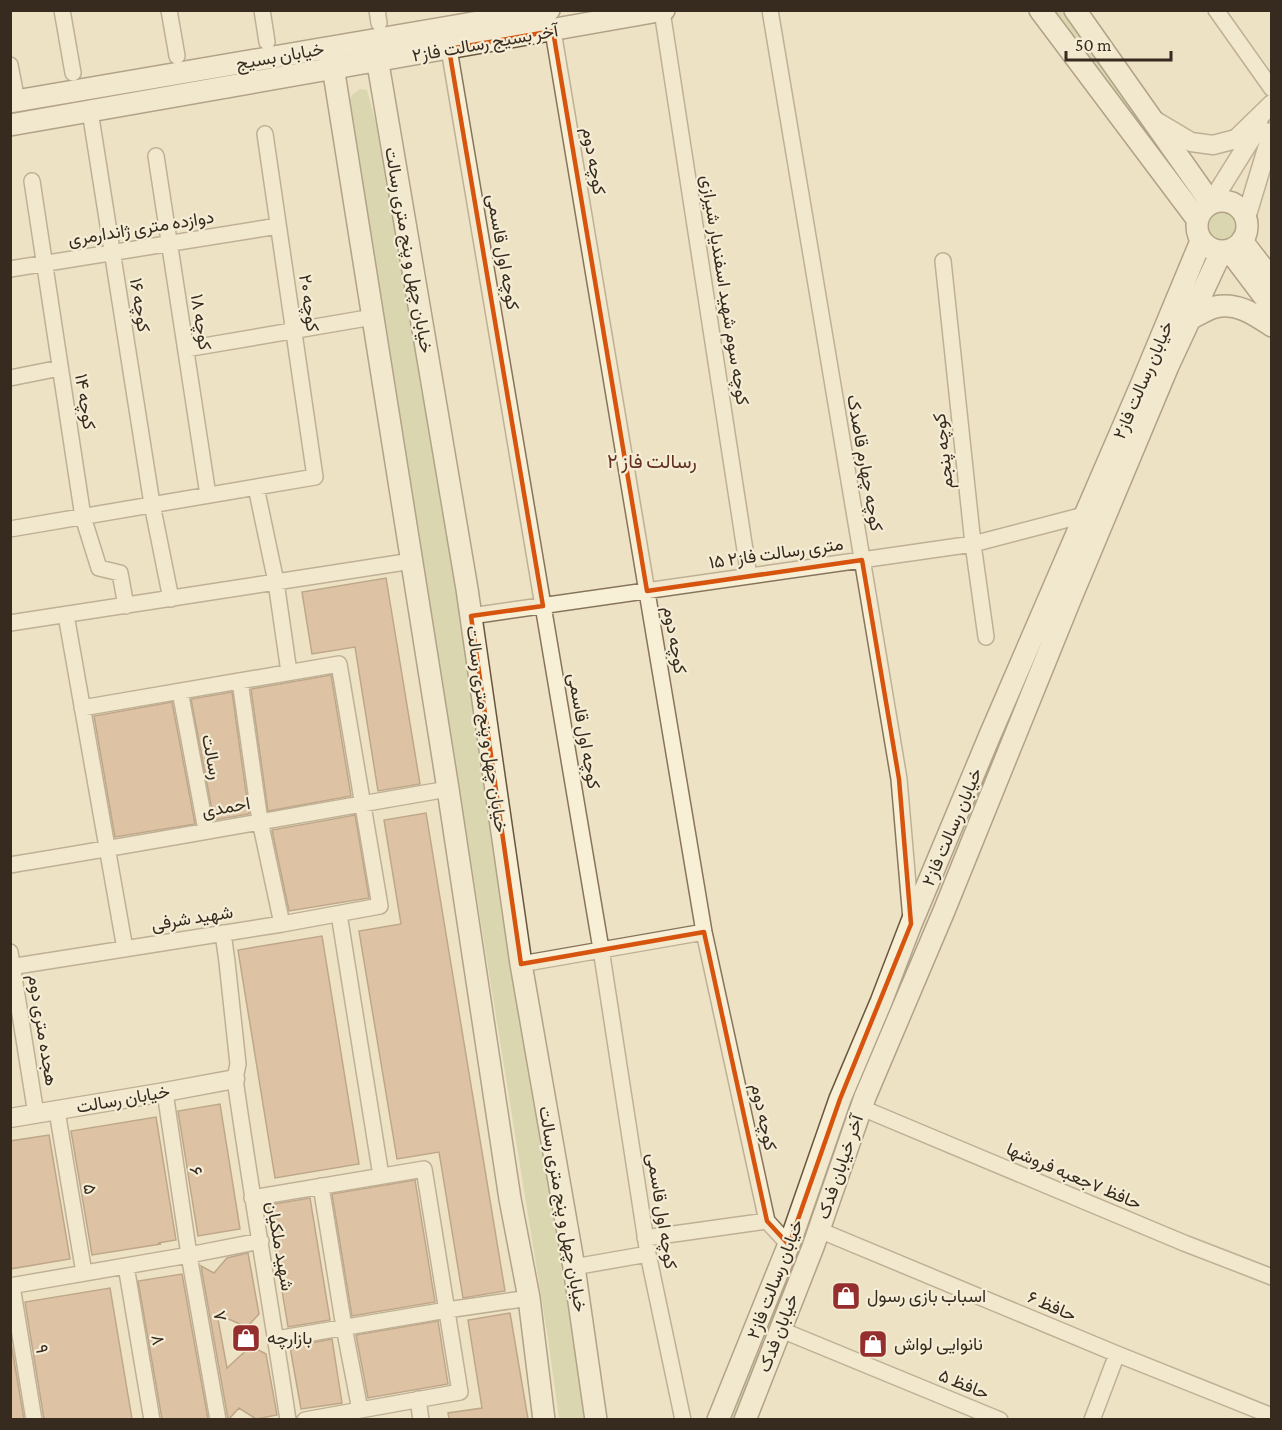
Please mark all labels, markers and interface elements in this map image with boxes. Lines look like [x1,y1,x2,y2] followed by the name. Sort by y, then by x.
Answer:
[410,20,562,68] street label: آخر بسیج رسالت فاز۲
[1066,24,1171,62] scale bar
[1075,35,1112,55] text: 50 m
[234,38,326,76] street label: خیابان بسیج
[576,126,610,197] street label: کوچه دوم
[379,145,437,355] street label: خیابان چهل و پنج متری رسالت
[695,174,753,407] street label: کوچه سوم شهید اسفندیار شیرازی
[481,193,523,312] street label: کوچه اول قاسمی
[67,207,216,250] street label: دوازده متری ژاندارمری
[293,273,323,333] street label: ۲۰ کوچه
[124,276,154,334] street label: ۱۶ کوچه
[185,293,215,352] street label: ۱۸ کوچه
[1109,318,1178,442] street label: خیابان رسالت فاز۲
[68,369,100,431] street label: ‍‍ ۱۴ کوچه
[841,393,887,533] street label: کوچه چهارم قاصدک
[929,412,959,490] street label: کوچه پنجم
[607,450,697,474] district label: رسالت فاز ۲
[707,534,845,573] street label: ۱۵ متری رسالت فاز۲
[657,605,691,676] street label: کوچه دوم
[461,624,511,834] street label: خیابان چهل و پنج متری رسالت
[562,672,604,791] street label: کوچه اول قاسمی
[197,733,226,781] street label: رسالت
[918,765,987,889] street label: خیابان رسالت فاز۲
[200,793,252,822] street label: احمدی
[150,902,234,935] street label: شهید شرفی
[22,973,62,1087] street label: هجده متری دوم
[75,1081,171,1118] street label: خیابان رسالت
[745,1082,781,1153] street label: کوچه دوم
[533,1104,591,1314] street label: خیابان چهل و پنج متری رسالت
[813,1111,869,1222] street label: آخر خیابان فدک
[1003,1139,1145,1214] street label: حافظ ۷جعبه فروشها
[641,1152,681,1271] street label: کوچه اول قاسمی
[185,1165,207,1177] street label: ۶
[79,1182,101,1196] street label: ۵
[261,1200,298,1293] street label: شهید ملکیان
[743,1216,808,1342] street label: خیابان رسالت فاز۲
[830,1280,862,1312] shop icon: اسباب بازی رسول
[867,1286,986,1307] place label: اسباب بازی رسول
[1025,1287,1079,1325] street label: حافظ ۶
[754,1291,802,1375] street label: خیابان فدک
[209,1309,231,1323] street label: ۷
[230,1322,262,1354] shop icon: بازارچه
[267,1328,312,1350] place label: بازارچه
[857,1328,889,1360] shop icon: نانوایی لواش
[147,1333,169,1347] street label: ۸
[894,1334,983,1355] place label: نانوایی لواش
[31,1343,53,1355] street label: ۹
[936,1365,992,1403] street label: حافظ ۵

